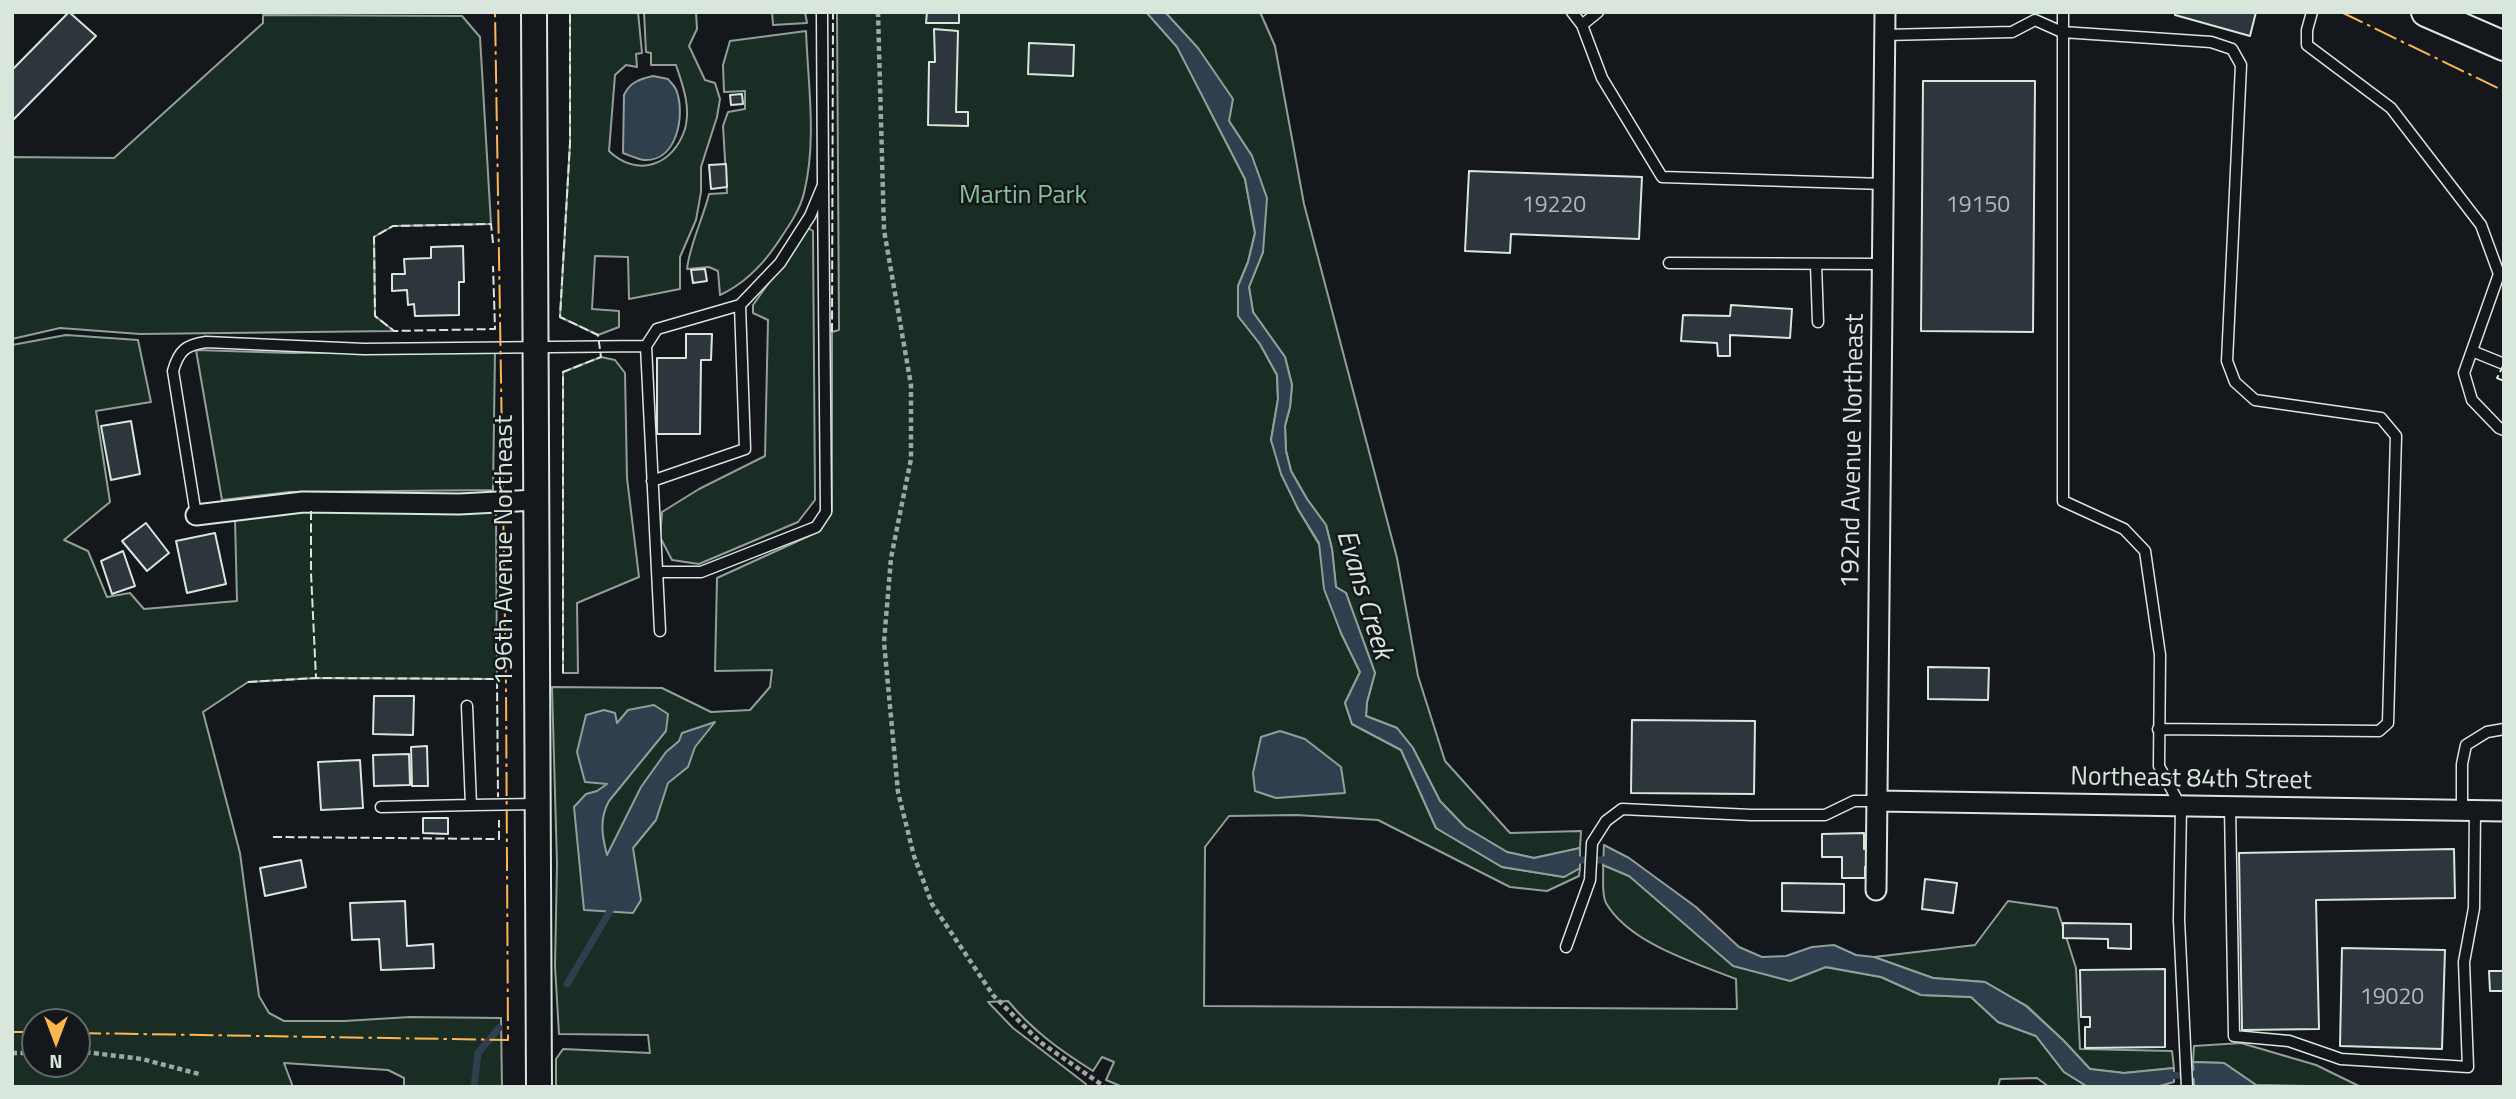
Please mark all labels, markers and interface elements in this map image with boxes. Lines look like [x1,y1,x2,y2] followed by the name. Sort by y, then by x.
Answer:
[959,181,1087,213] park label: Martin Park
[1522,192,1586,220] house number: 19220
[1946,192,2010,220] house number: 19150
[1836,313,1872,589] street label: 192nd Avenue Northeast
[490,415,522,685] street label: 196th Avenue Northeast
[1327,526,1399,664] water label: Evans Creek
[2070,762,2312,798] street label: Northeast 84th Street
[2360,984,2424,1012] house number: 19020
[21,1008,91,1078] north arrow
[49,1048,63,1077] text: N

